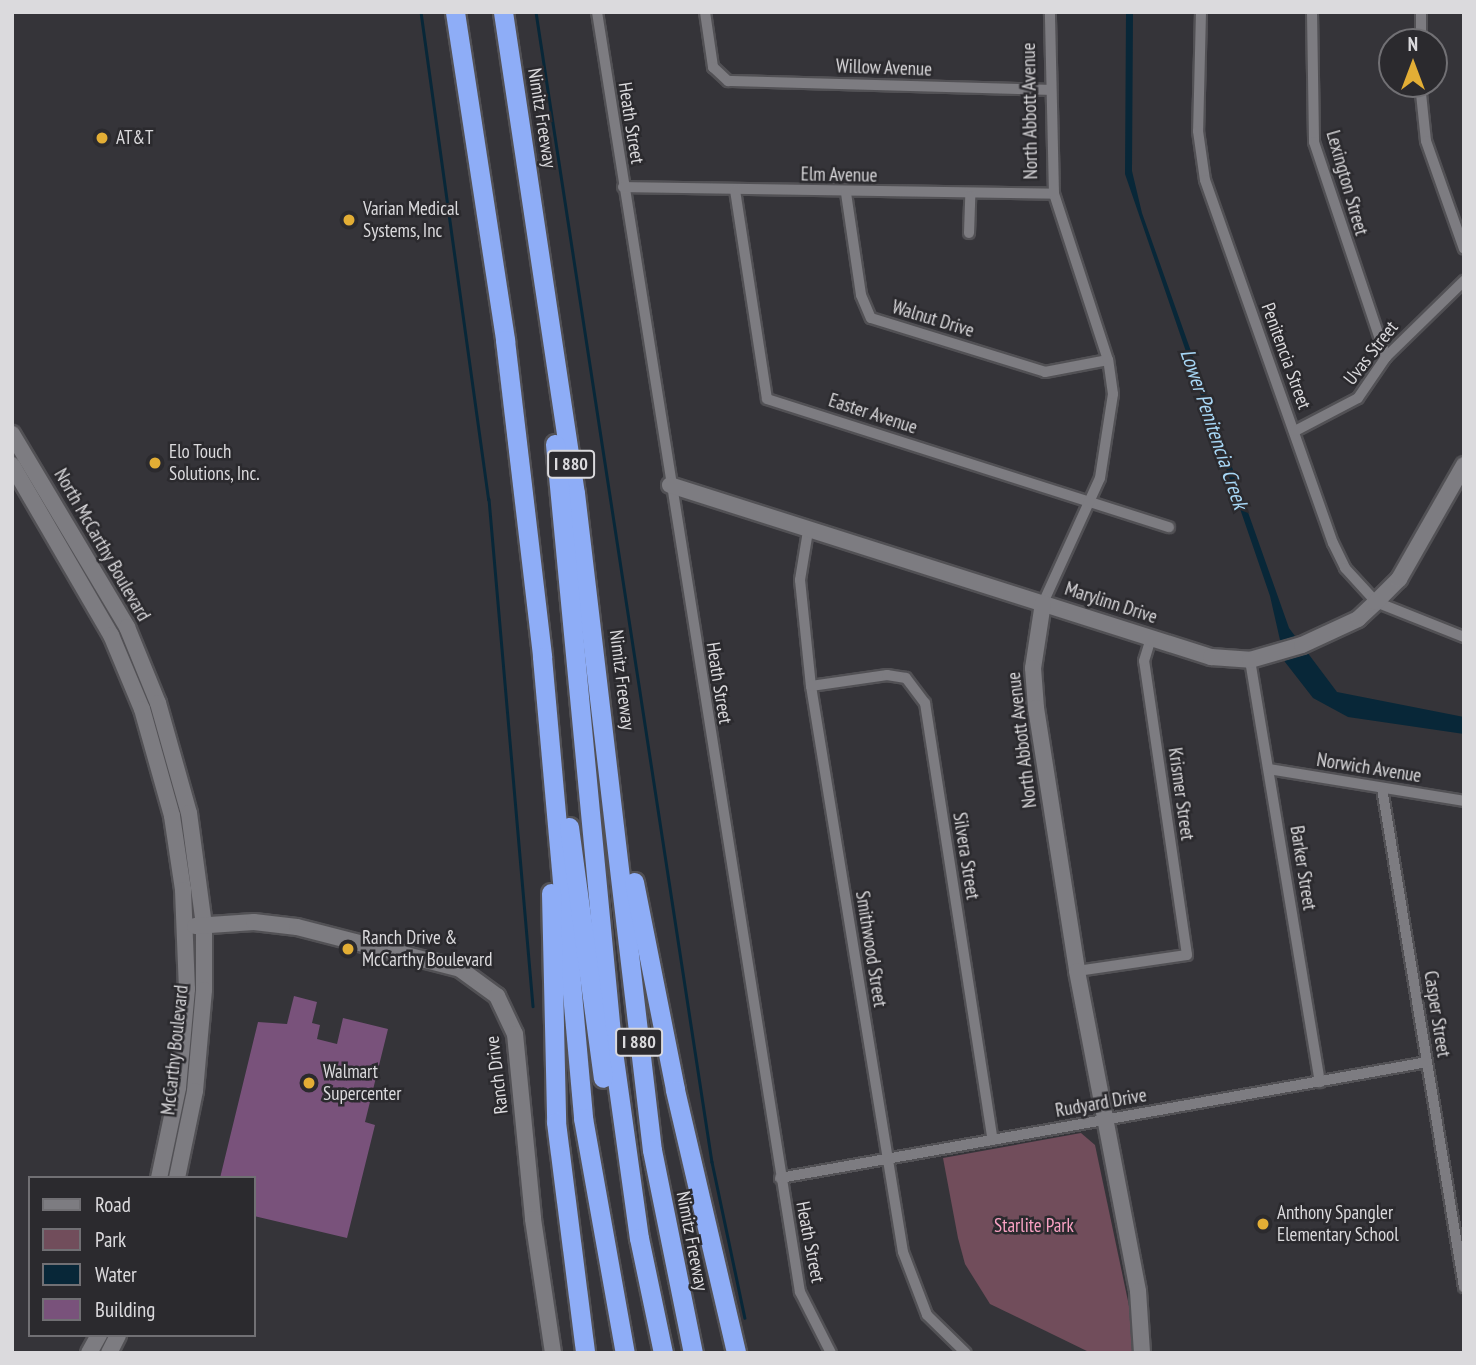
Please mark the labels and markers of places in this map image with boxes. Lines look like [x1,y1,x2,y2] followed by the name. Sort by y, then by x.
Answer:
[116,127,153,149] place label: AT&T
[94,130,110,146] marker: AT&T
[363,198,459,242] place label: Varian Medical Systems, Inc
[341,212,357,228] marker: Varian Medical Systems, Inc
[169,441,261,485] place label: Elo Touch Solutions, Inc.
[147,455,163,471] marker: Elo Touch Solutions, Inc.
[362,927,493,971] place label: Ranch Drive & McCarthy Boulevard
[340,941,356,957] marker: Ranch Drive & McCarthy Boulevard
[323,1061,401,1105] place label: Walmart Supercenter
[301,1075,317,1091] marker: Walmart Supercenter
[1277,1202,1399,1246] place label: Anthony Spangler Elementary School
[1255,1216,1271,1232] marker: Anthony Spangler Elementary School

